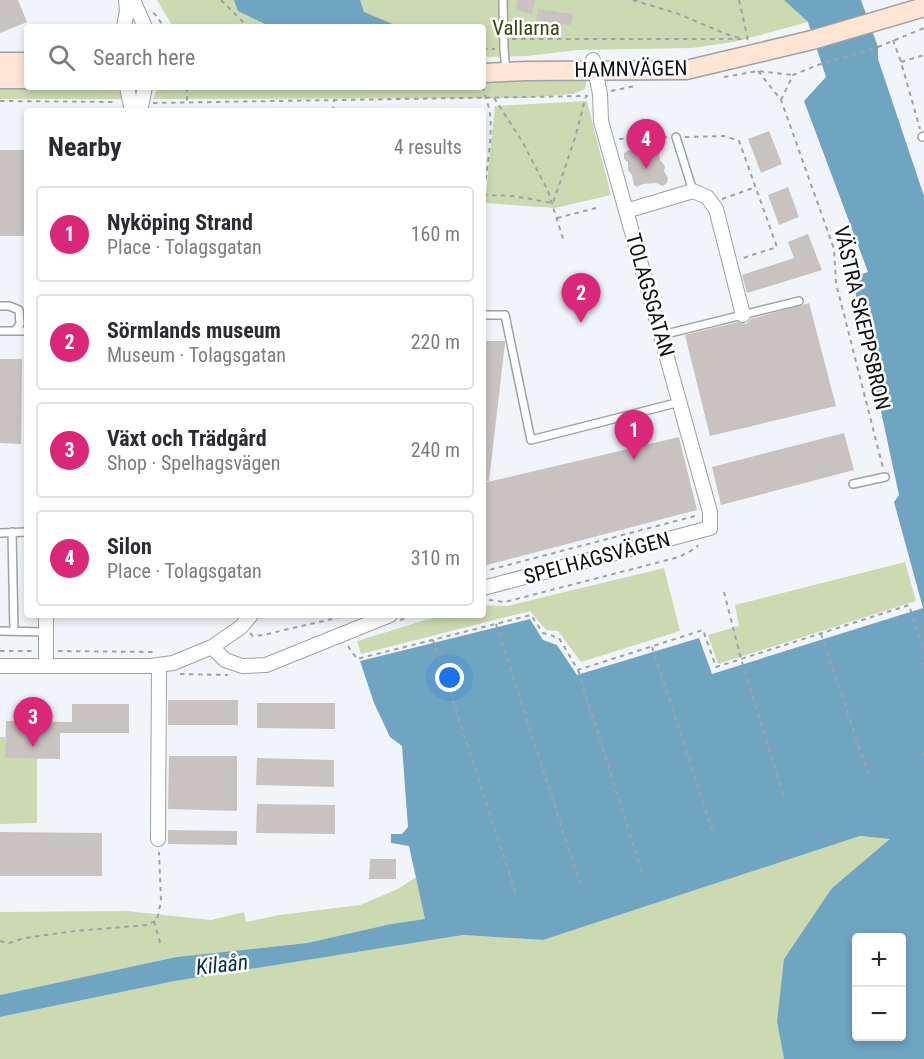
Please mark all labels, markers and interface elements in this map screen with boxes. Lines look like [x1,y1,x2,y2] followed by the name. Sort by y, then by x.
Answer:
[492,16,560,40] park label: Vallarna
[24,24,486,90] search box
[45,41,78,74] icon: search
[93,45,195,70] text: Search here
[574,56,688,82] street label: HAMNVÄGEN
[626,120,666,169] pin: 4
[48,132,122,162] text: Nearby
[394,135,462,159] text: 4 results
[107,210,253,235] text: Nyköping Strand
[64,222,75,246] text: 1
[411,222,460,246] text: 160 m
[829,224,895,412] street label: VÄSTRA SKEPPSBRON
[621,231,679,359] street label: TOLAGSGATAN
[107,235,262,259] text: Place · Tolagsgatan
[562,274,600,323] pin: 2
[107,318,281,343] text: Sörmlands museum
[64,330,75,354] text: 2
[411,330,460,354] text: 220 m
[107,343,286,367] text: Museum · Tolagsgatan
[614,410,654,460] pin: 1
[107,426,267,451] text: Växt och Trädgård
[64,438,75,462] text: 3
[411,438,460,462] text: 240 m
[107,451,280,475] text: Shop · Spelhagsvägen
[521,527,673,589] street label: SPELHAGSVÄGEN
[107,534,152,559] text: Silon
[64,546,75,570] text: 4
[411,546,460,570] text: 310 m
[107,559,262,583] text: Place · Tolagsgatan
[435,663,464,692] your location
[14,698,52,747] pin: 3
[852,933,906,1041] map controls
[852,933,906,987] button: +
[195,949,249,980] water label: Kilaån
[852,987,906,1041] button: −

